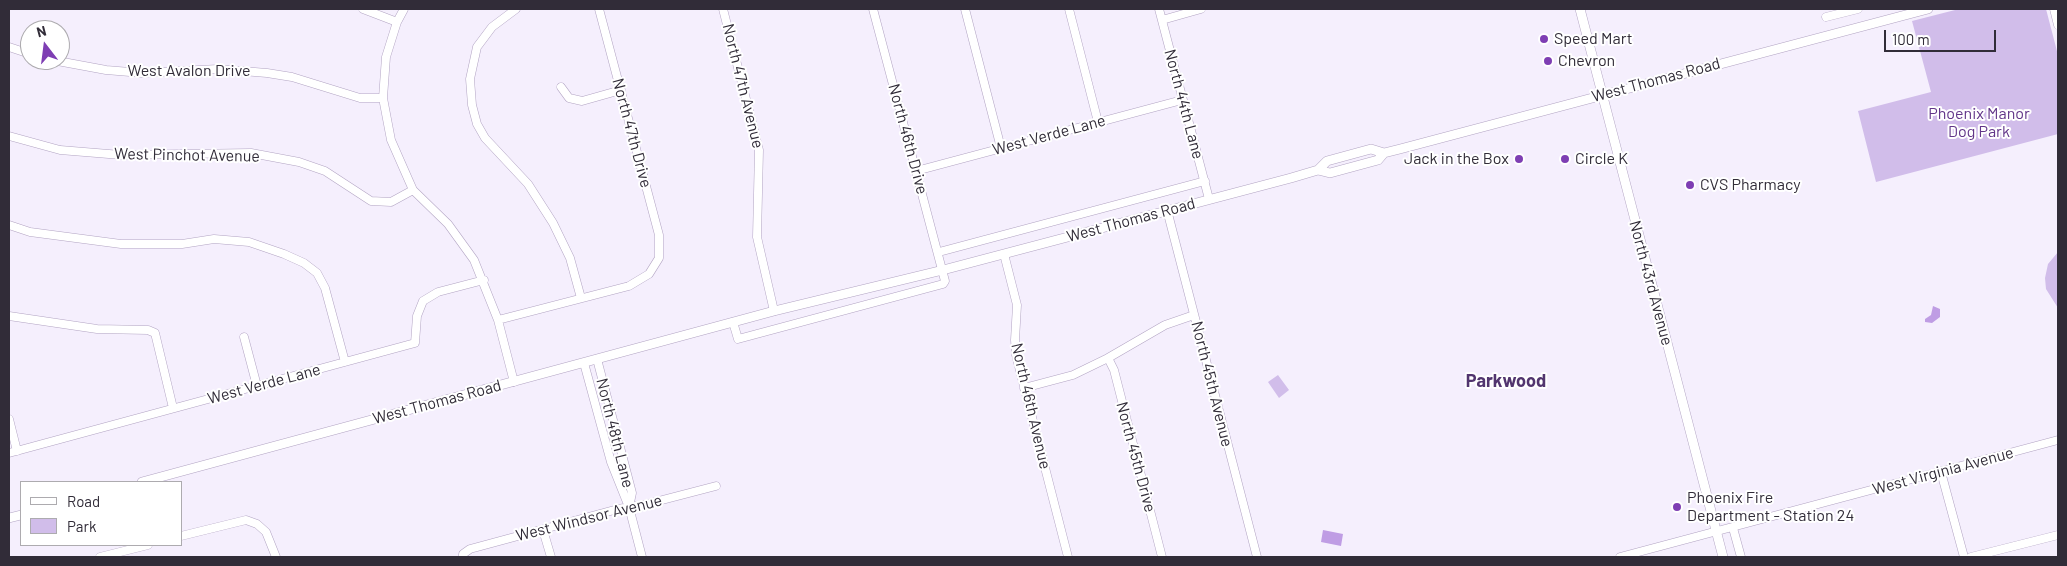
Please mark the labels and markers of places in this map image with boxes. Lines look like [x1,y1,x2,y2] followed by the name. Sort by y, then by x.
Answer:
[1554,29,1633,49] place label: Speed Mart
[1538,33,1550,45] marker: Speed Mart
[1558,51,1615,71] place label: Chevron
[1542,55,1554,67] marker: Chevron
[1404,149,1509,169] place label: Jack in the Box
[1575,149,1628,169] place label: Circle K
[1513,153,1525,165] marker: Jack in the Box
[1559,153,1571,165] marker: Circle K
[1700,175,1801,195] place label: CVS Pharmacy
[1684,179,1696,191] marker: CVS Pharmacy
[1687,488,1854,526] place label: Phoenix Fire Department - Station 24
[1671,501,1683,513] marker: Phoenix Fire Department - Station 24

